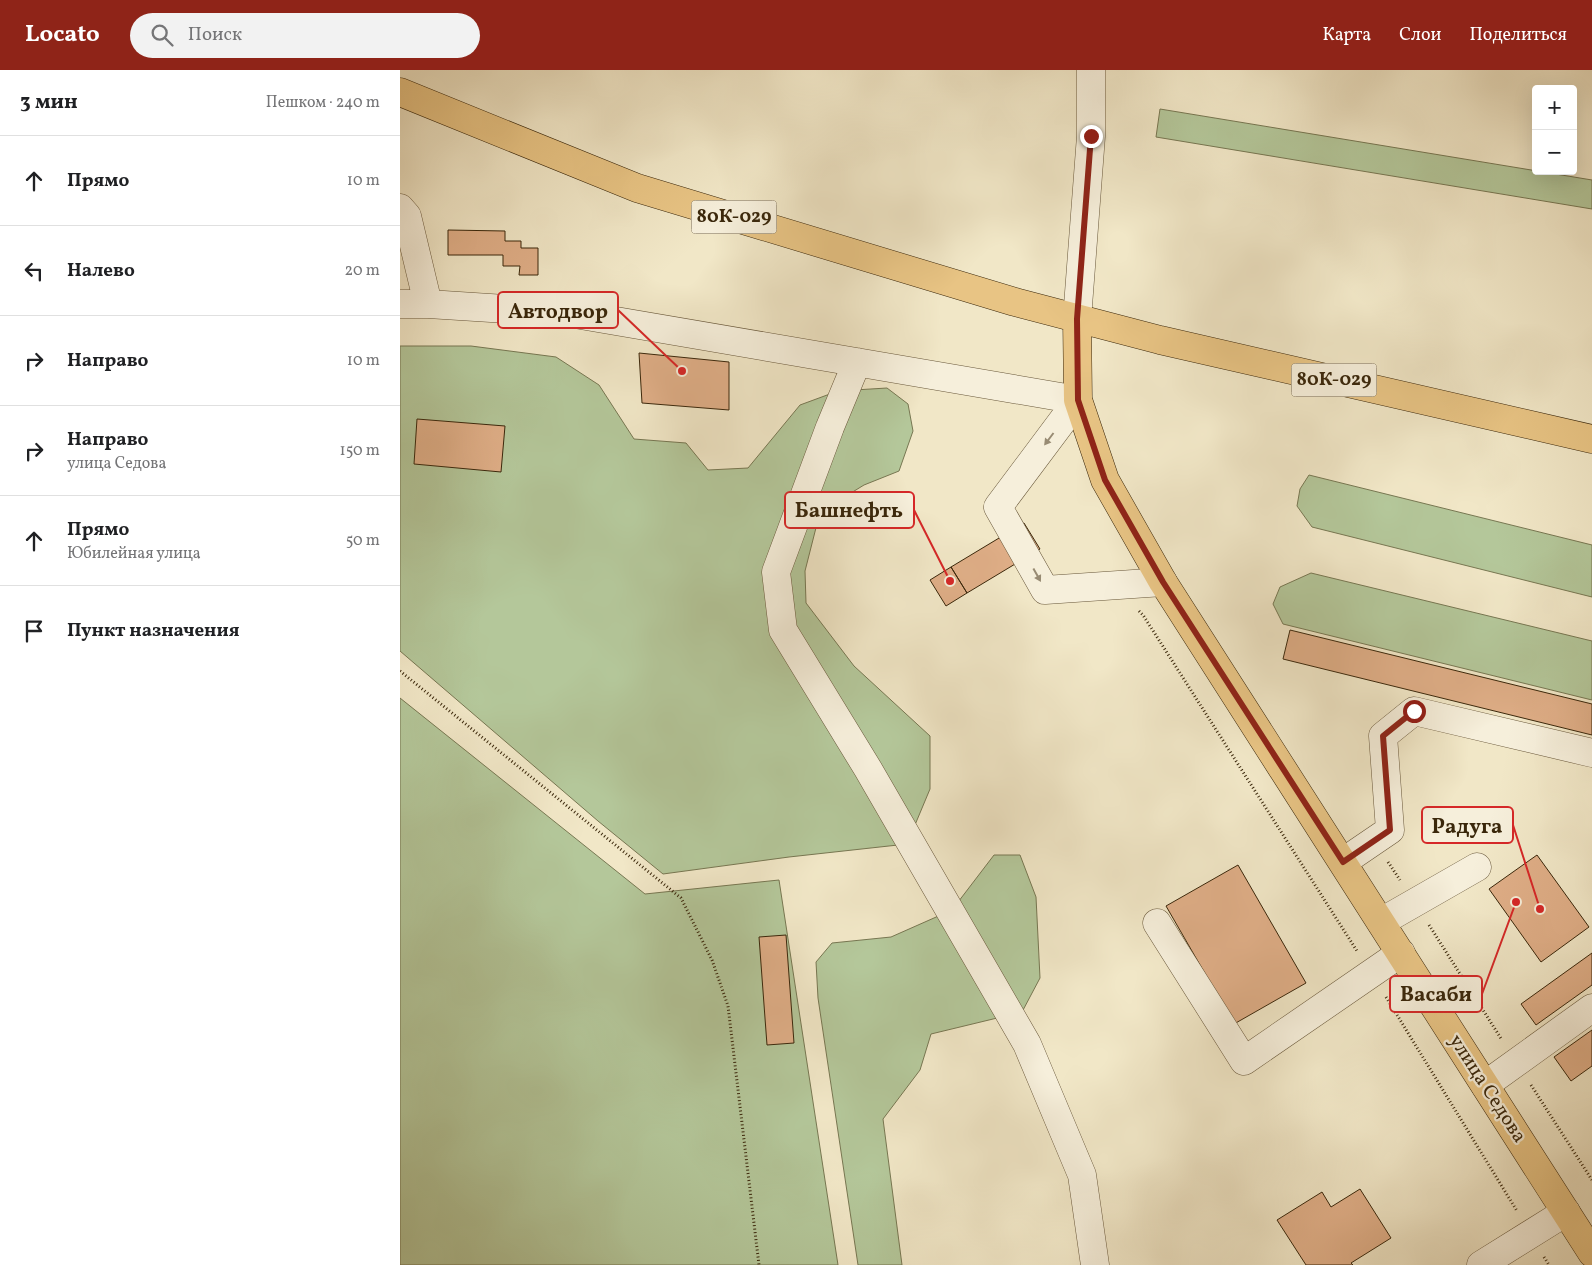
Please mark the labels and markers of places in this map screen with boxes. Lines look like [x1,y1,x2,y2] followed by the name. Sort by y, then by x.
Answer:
[498,292,618,328] callout: Автодвор
[785,492,914,528] callout: Башнефть
[1422,807,1513,843] callout: Радуга
[1390,976,1482,1012] callout: Васаби

